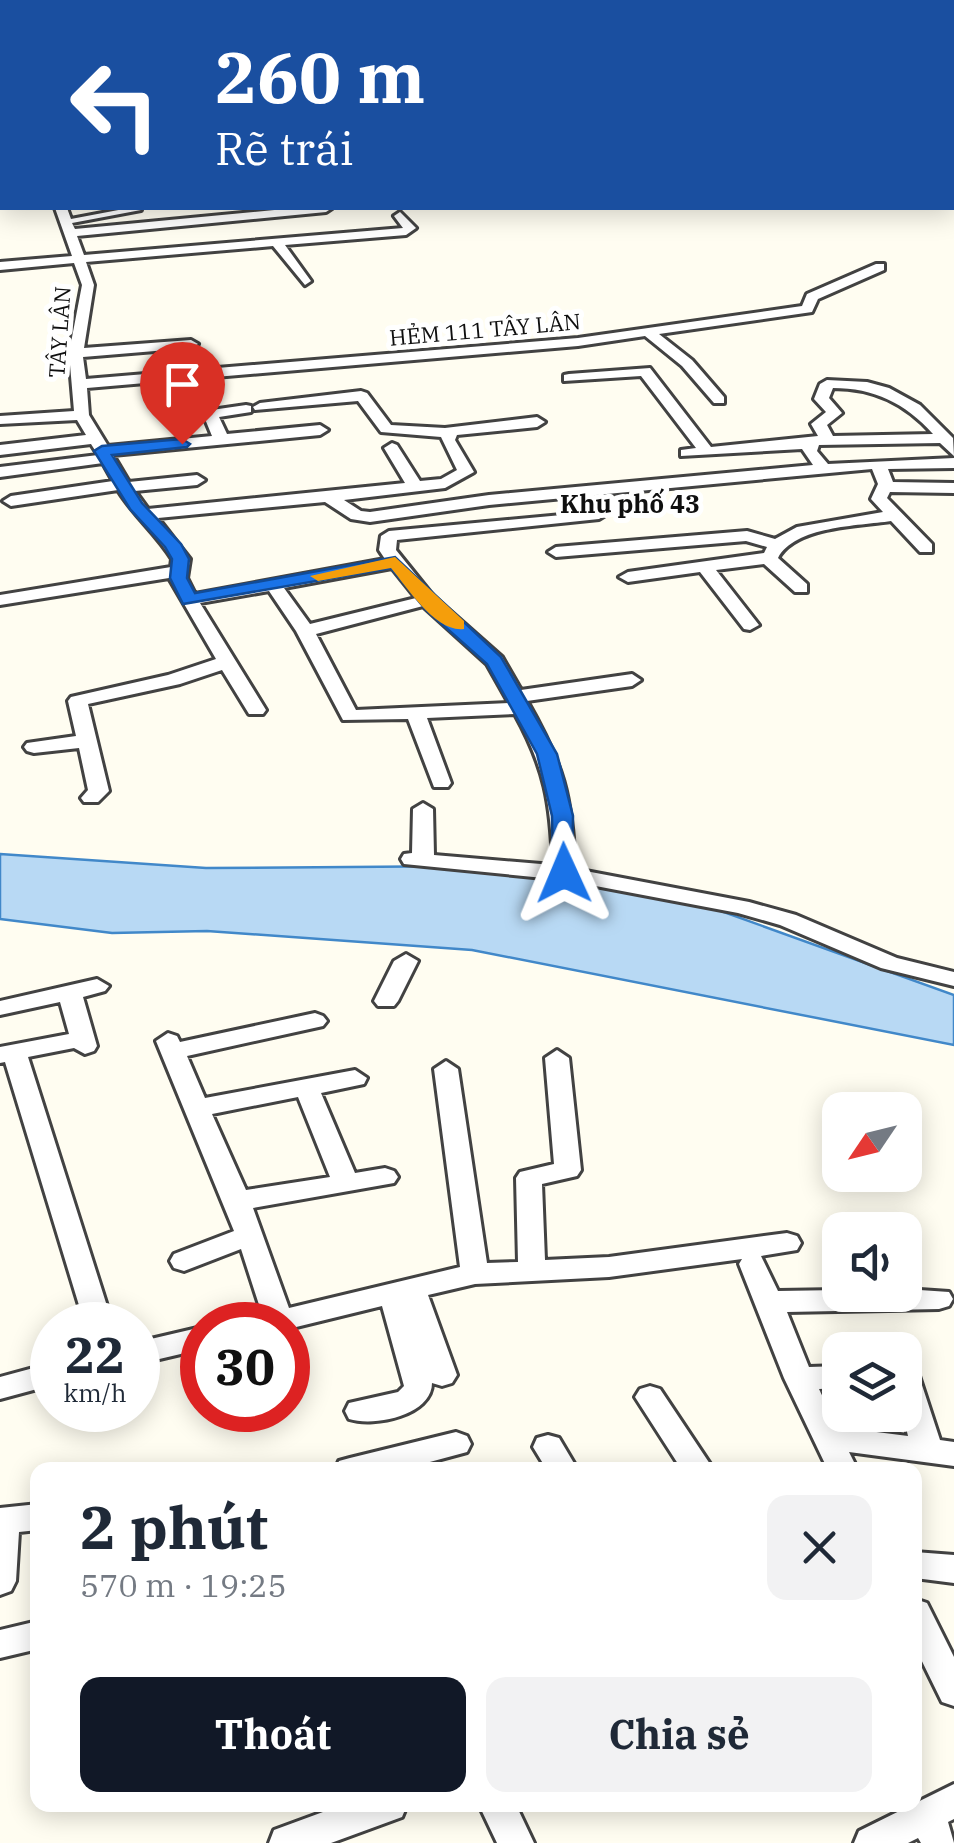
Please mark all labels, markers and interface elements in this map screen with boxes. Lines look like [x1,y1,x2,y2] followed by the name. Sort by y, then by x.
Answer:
[215,31,425,122] text: 260 m
[50,40,180,170] icon: left
[215,119,354,177] text: Rẽ trái
[41,285,77,379] street label: TÂY LÂN
[388,306,582,352] street label: HẺM 111 TÂY LÂN
[140,342,225,445] pin
[155,357,210,412] icon: arrive
[560,487,700,520] district label: Khu phố 43
[512,821,616,925] position arrow
[822,1092,922,1192] north arrow
[822,1092,922,1432] map controls
[822,1212,922,1312] button: sound
[180,1302,310,1432] speed limit sign: 30
[65,1322,125,1387] text: 22
[822,1332,922,1432] button: layers
[63,1376,127,1409] text: km/h
[80,1487,268,1566] text: 2 phút
[767,1495,872,1600] button: close
[80,1564,287,1606] text: 570 m · 19:25
[80,1677,466,1792] button: Thoát
[486,1677,872,1792] button: Chia sẻ

